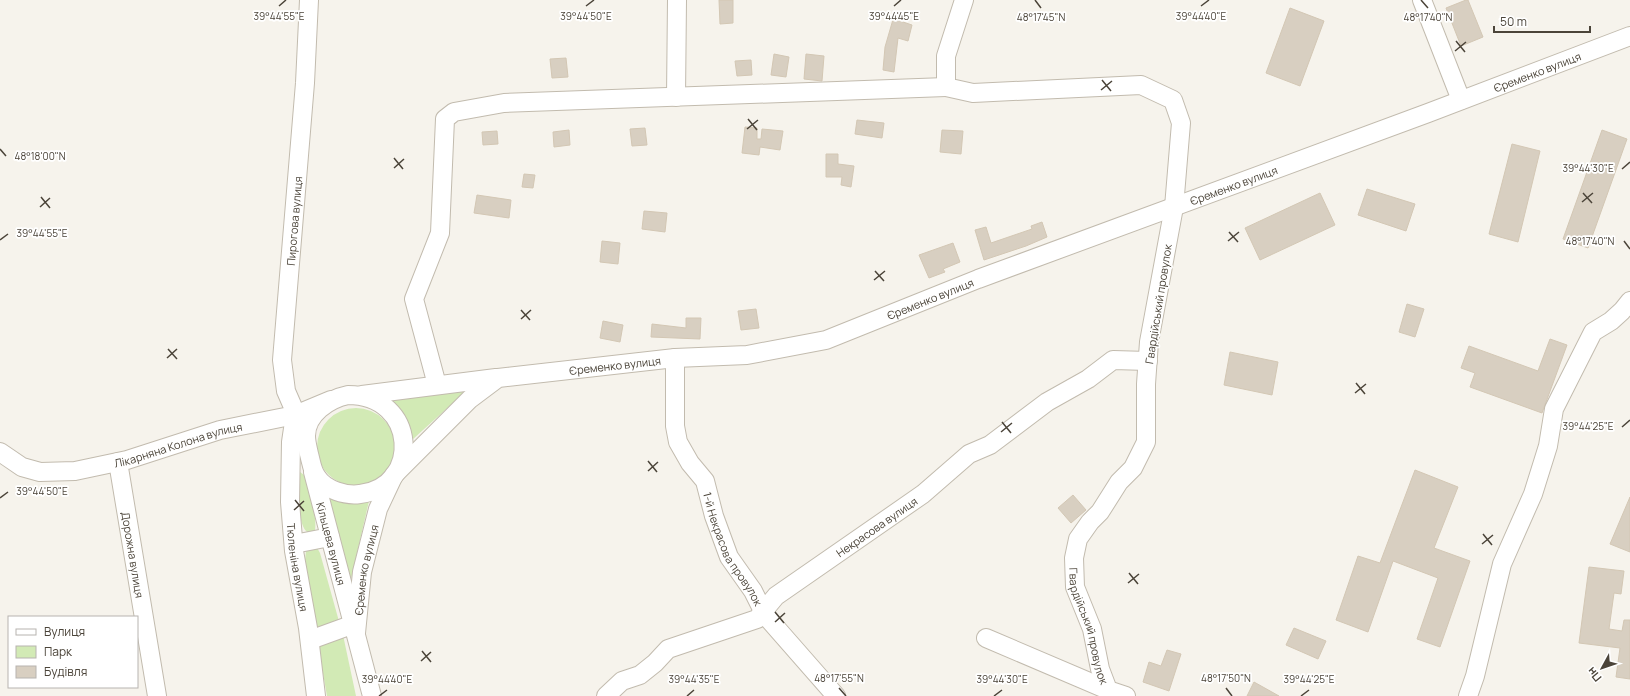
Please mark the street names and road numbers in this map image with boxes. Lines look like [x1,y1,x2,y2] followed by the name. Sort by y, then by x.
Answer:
[1491,48,1583,95] street label: Єременко вулиця
[1188,162,1279,208] street label: Єременко вулиця
[282,176,305,266] street label: Пирогова вулиця
[1141,243,1175,365] street label: Гвардійський провулок
[884,274,976,322] street label: Єременко вулиця
[568,352,662,377] street label: Єременко вулиця
[113,418,243,470] street label: Лікарняна Колона вулиця
[701,490,767,609] street label: 1-й Некрасова провулок
[833,493,920,560] street label: Некрасова вулиця
[314,500,350,587] street label: Кільцева вулиця
[119,511,148,599] street label: Дорожна вулиця
[284,523,312,612] street label: Тюленіна вулиця
[350,523,381,616] street label: Єременко вулиця
[1067,567,1113,687] street label: Гвардійський провулок

